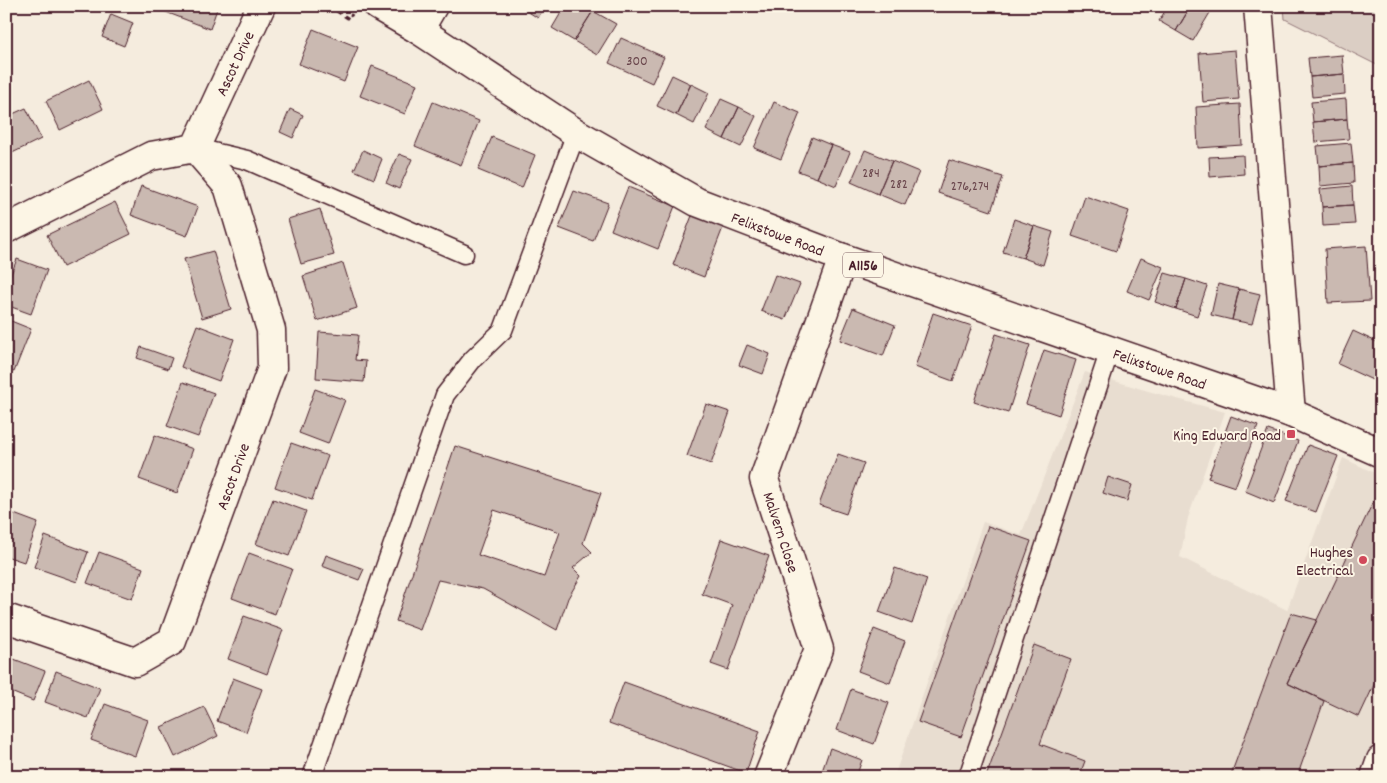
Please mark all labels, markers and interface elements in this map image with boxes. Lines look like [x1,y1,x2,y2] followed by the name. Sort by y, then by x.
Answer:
[211,28,261,100] street label: Ascot Drive
[626,52,648,72] house number: 300
[862,164,880,184] house number: 284
[890,175,908,195] house number: 282
[951,177,989,197] house number: 276,274
[727,207,827,264] street label: Felixstowe Road
[843,252,883,278] road number: A1156
[1109,344,1209,397] street label: Felixstowe Road
[1173,425,1281,448] place label: King Edward Road
[1285,428,1297,440] marker: King Edward Road
[212,440,257,513] street label: Ascot Drive
[756,489,804,576] street label: Malvern Close
[1296,542,1353,583] place label: Hughes Electrical
[1357,554,1369,566] marker: Hughes Electrical

